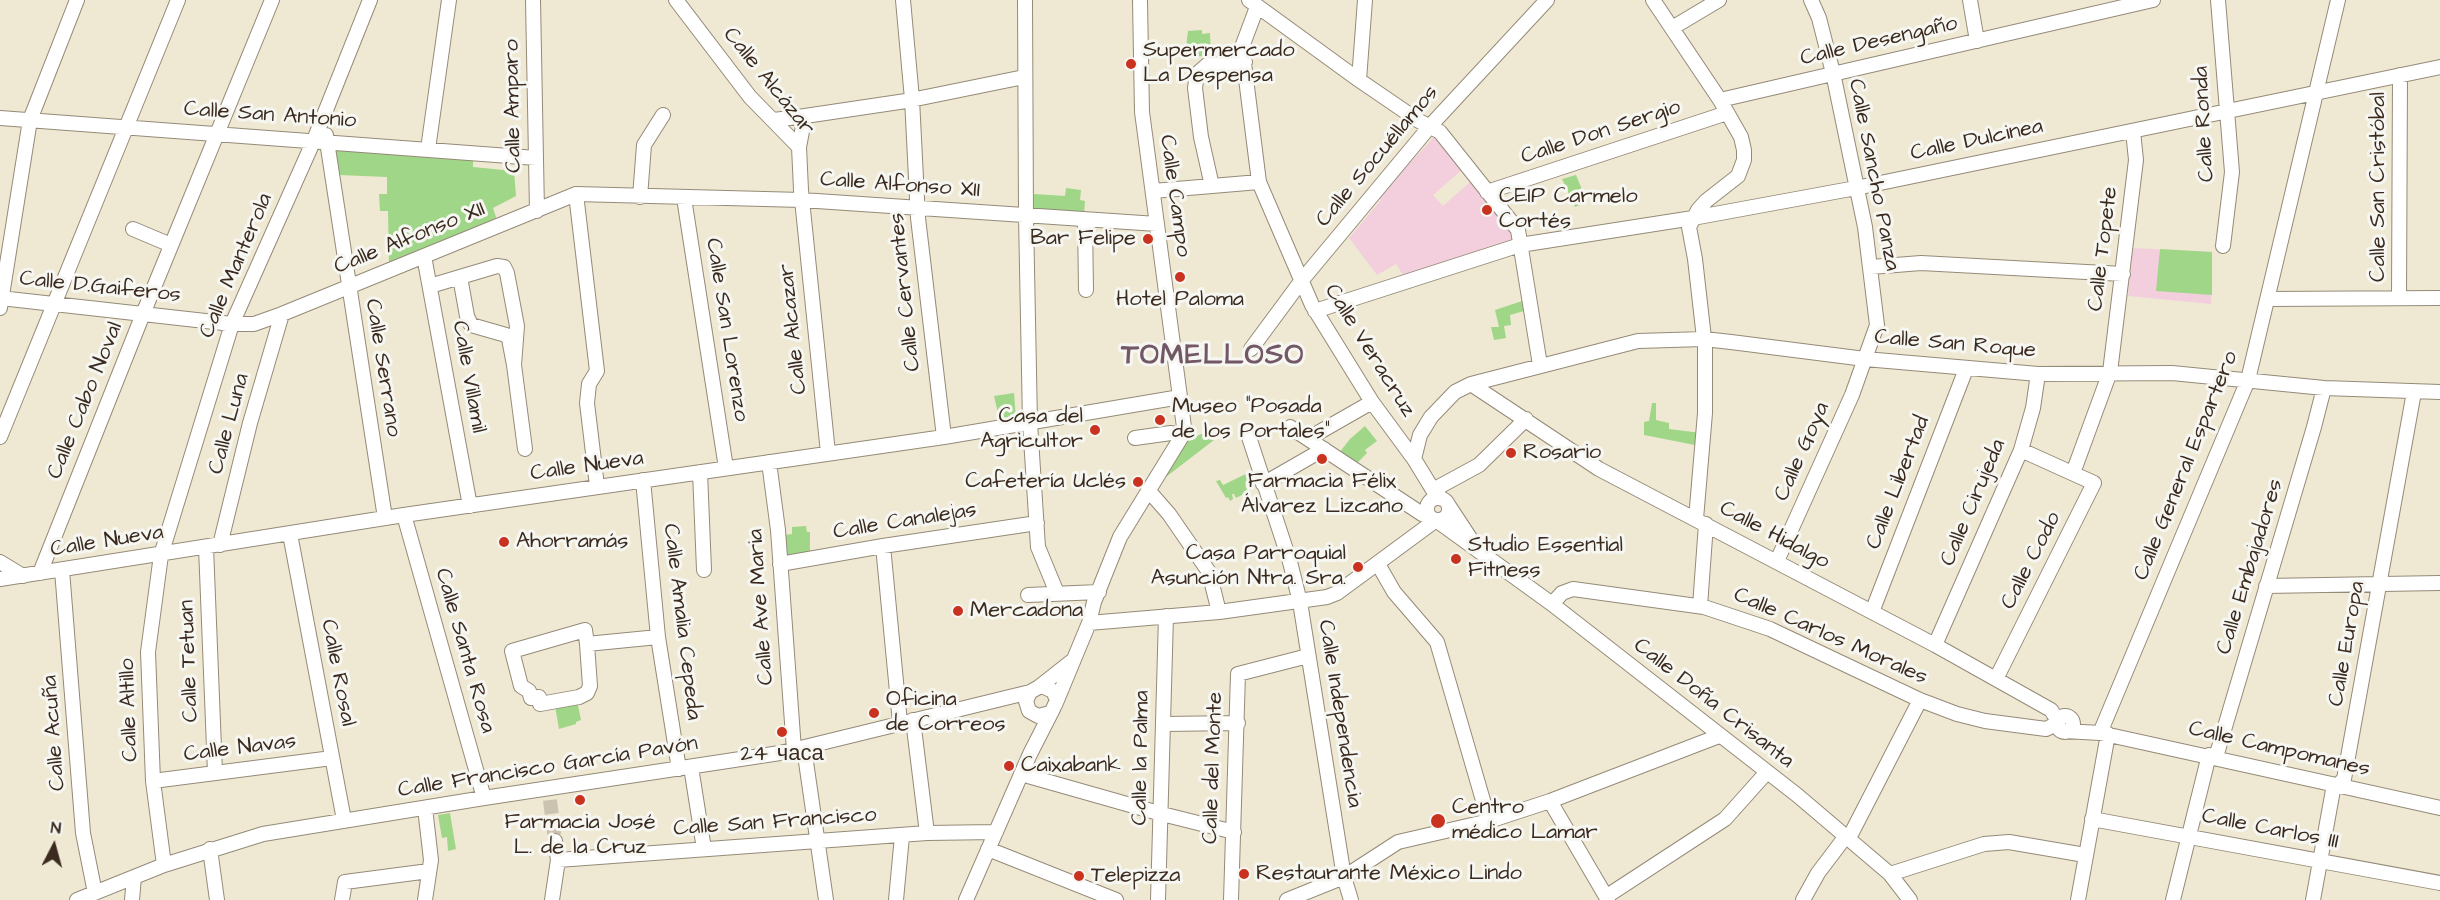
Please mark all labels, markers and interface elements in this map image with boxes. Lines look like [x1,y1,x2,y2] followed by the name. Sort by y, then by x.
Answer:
[1798,11,1960,73] street label: Calle Desengaño
[716,23,820,141] street label: Calle Alcázar
[1143,38,1295,90] place label: Supermercado La Despensa
[500,39,528,173] street label: Calle Amparo
[1124,57,1138,71] marker: Supermercado La Despensa
[2189,65,2221,183] street label: Calle Ronda
[1841,77,1905,273] street label: Calle Sancho Panza
[1311,81,1445,233] street label: Calle Socuéllamos
[2366,92,2392,282] street label: Calle San Cristóbal
[1518,95,1684,171] street label: Calle Don Sergio
[183,97,357,135] street label: Calle San Antonio
[1908,114,2046,168] street label: Calle Dulcinea
[1152,133,1196,259] street label: Calle Campo
[819,167,981,205] street label: Calle Alfonso XII
[1499,184,1638,236] place label: CEIP Carmelo Cortés
[2083,185,2125,313] street label: Calle Topete
[195,190,279,342] street label: Calle Manterola
[331,197,489,281] street label: Calle Alfonso XII
[1480,203,1494,217] marker: CEIP Carmelo Cortés
[885,211,927,373] street label: Calle Cervantes
[1030,226,1136,252] place label: Bar Felipe
[1141,232,1155,246] marker: Bar Felipe
[698,236,754,424] street label: Calle San Lorenzo
[774,262,814,396] street label: Calle Alcazar
[18,266,182,310] street label: Calle D.Gaiferos
[1173,270,1187,284] marker: Hotel Paloma
[1318,280,1420,422] street label: Calle Veracruz
[1116,287,1244,313] place label: Hotel Paloma
[358,297,406,439] street label: Calle Serrano
[42,319,130,483] street label: Calle Cabo Noval
[445,319,491,435] street label: Calle Villamil
[1873,325,2037,365] street label: Calle San Roque
[1121,340,1305,374] district label: TOMELLOSO
[2129,347,2245,585] street label: Calle General Espartero
[204,371,256,477] street label: Calle Luna
[1172,394,1330,446] place label: Museo "Posada de los Portales"
[1770,399,1836,505] street label: Calle Goya
[980,404,1083,456] place label: Casa del Agricultor
[1153,413,1167,427] marker: Museo "Posada de los Portales"
[1861,413,1937,553] street label: Calle Libertad
[1088,423,1102,437] marker: Casa del Agricultor
[1935,436,2013,570] street label: Calle Cirujeda
[1523,440,1601,466] place label: Rosario
[529,446,645,488] street label: Calle Nueva
[1504,446,1518,460] marker: Rosario
[1315,452,1329,466] marker: Farmacia Félix Álvarez Lizcano
[965,469,1126,495] place label: Cafetería Uclés
[1241,469,1403,520] place label: Farmacia Félix Álvarez Lizcano
[1131,475,1145,489] marker: Cafetería Uclés
[2212,476,2290,658] street label: Calle Embajadores
[1715,496,1833,576] street label: Calle Hidalgo
[831,498,979,546] street label: Calle Canalejas
[1996,508,2068,614] street label: Calle Codo
[49,520,165,564] street label: Calle Nueva
[656,522,706,722] street label: Calle Amalia Cepeda
[743,528,781,686] street label: Calle Ave Maria
[516,529,628,555] place label: Ahorramás
[1468,533,1623,584] place label: Studio Essential Fitness
[497,535,511,549] marker: Ahorramás
[1151,541,1346,592] place label: Casa Parroquial Asunción Ntra. Sra.
[1449,552,1463,566] marker: Studio Essential Fitness
[1351,560,1365,574] marker: Casa Parroquial Asunción Ntra. Sra.
[428,566,500,736] street label: Calle Santa Rosa
[2324,579,2372,709] street label: Calle Europa
[1729,582,1931,692] street label: Calle Carlos Morales
[970,598,1083,624] place label: Mercadona
[175,599,205,723] street label: Calle Tetuan
[951,604,965,618] marker: Mercadona
[314,617,360,729] street label: Calle Rosal
[1311,618,1367,810] street label: Calle Independencia
[1627,633,1799,775] street label: Calle Doña Crisanta
[115,658,145,762] street label: Calle Altillo
[38,674,72,792] street label: Calle Acuña
[886,687,1006,738] place label: Oficina de Correos
[1128,690,1156,826] street label: Calle la Palma
[1198,691,1230,845] street label: Calle del Monte
[867,706,881,720] marker: Oficina de Correos
[2186,716,2372,784] street label: Calle Campomanes
[775,725,789,739] marker: 24 часа
[182,729,298,769] street label: Calle Navas
[396,731,700,805] street label: Calle Francisco García Pavón
[740,742,824,768] place label: 24 часа
[1021,753,1121,779] place label: Caixabank
[1002,759,1016,773] marker: Caixabank
[573,793,587,807] marker: Farmacia José L. de la Cruz
[1452,795,1598,846] place label: Centro médico Lamar
[672,803,878,843] street label: Calle San Francisco
[2199,804,2341,856] street label: Calle Carlos III
[504,810,656,861] place label: Farmacia José L. de la Cruz
[1429,812,1447,830] marker: Centro médico Lamar
[24,816,84,876] north arrow
[50,817,62,840] text: N
[1256,861,1522,887] place label: Restaurante México Lindo
[1091,863,1181,889] place label: Telepizza
[1237,867,1251,881] marker: Restaurante México Lindo
[1072,869,1086,883] marker: Telepizza

